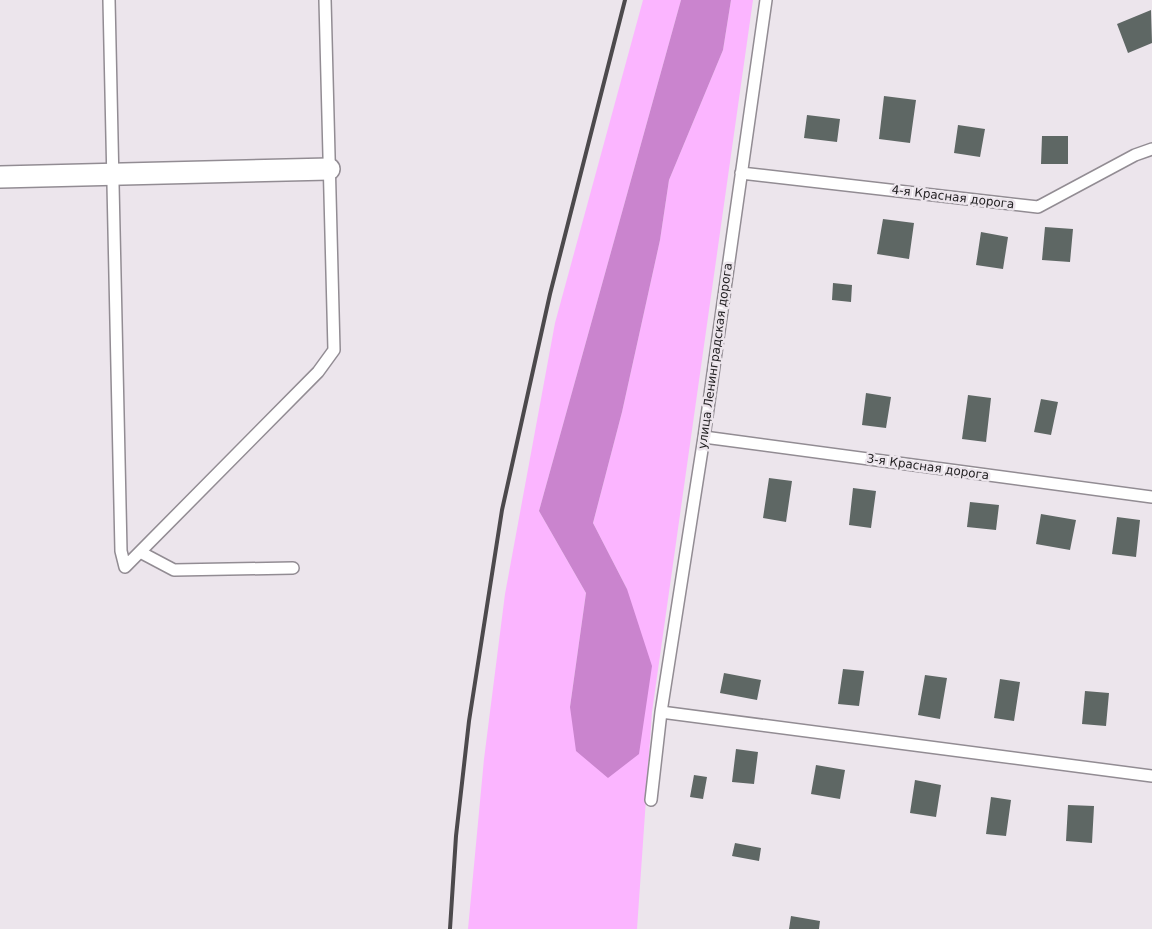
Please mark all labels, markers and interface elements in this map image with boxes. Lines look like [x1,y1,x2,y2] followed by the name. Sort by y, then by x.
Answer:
[891,183,1015,211] street label: 4-я Красная дорога
[695,262,735,450] street label: улица Ленинградская дорога
[866,451,990,483] street label: 3-я Красная дорога

